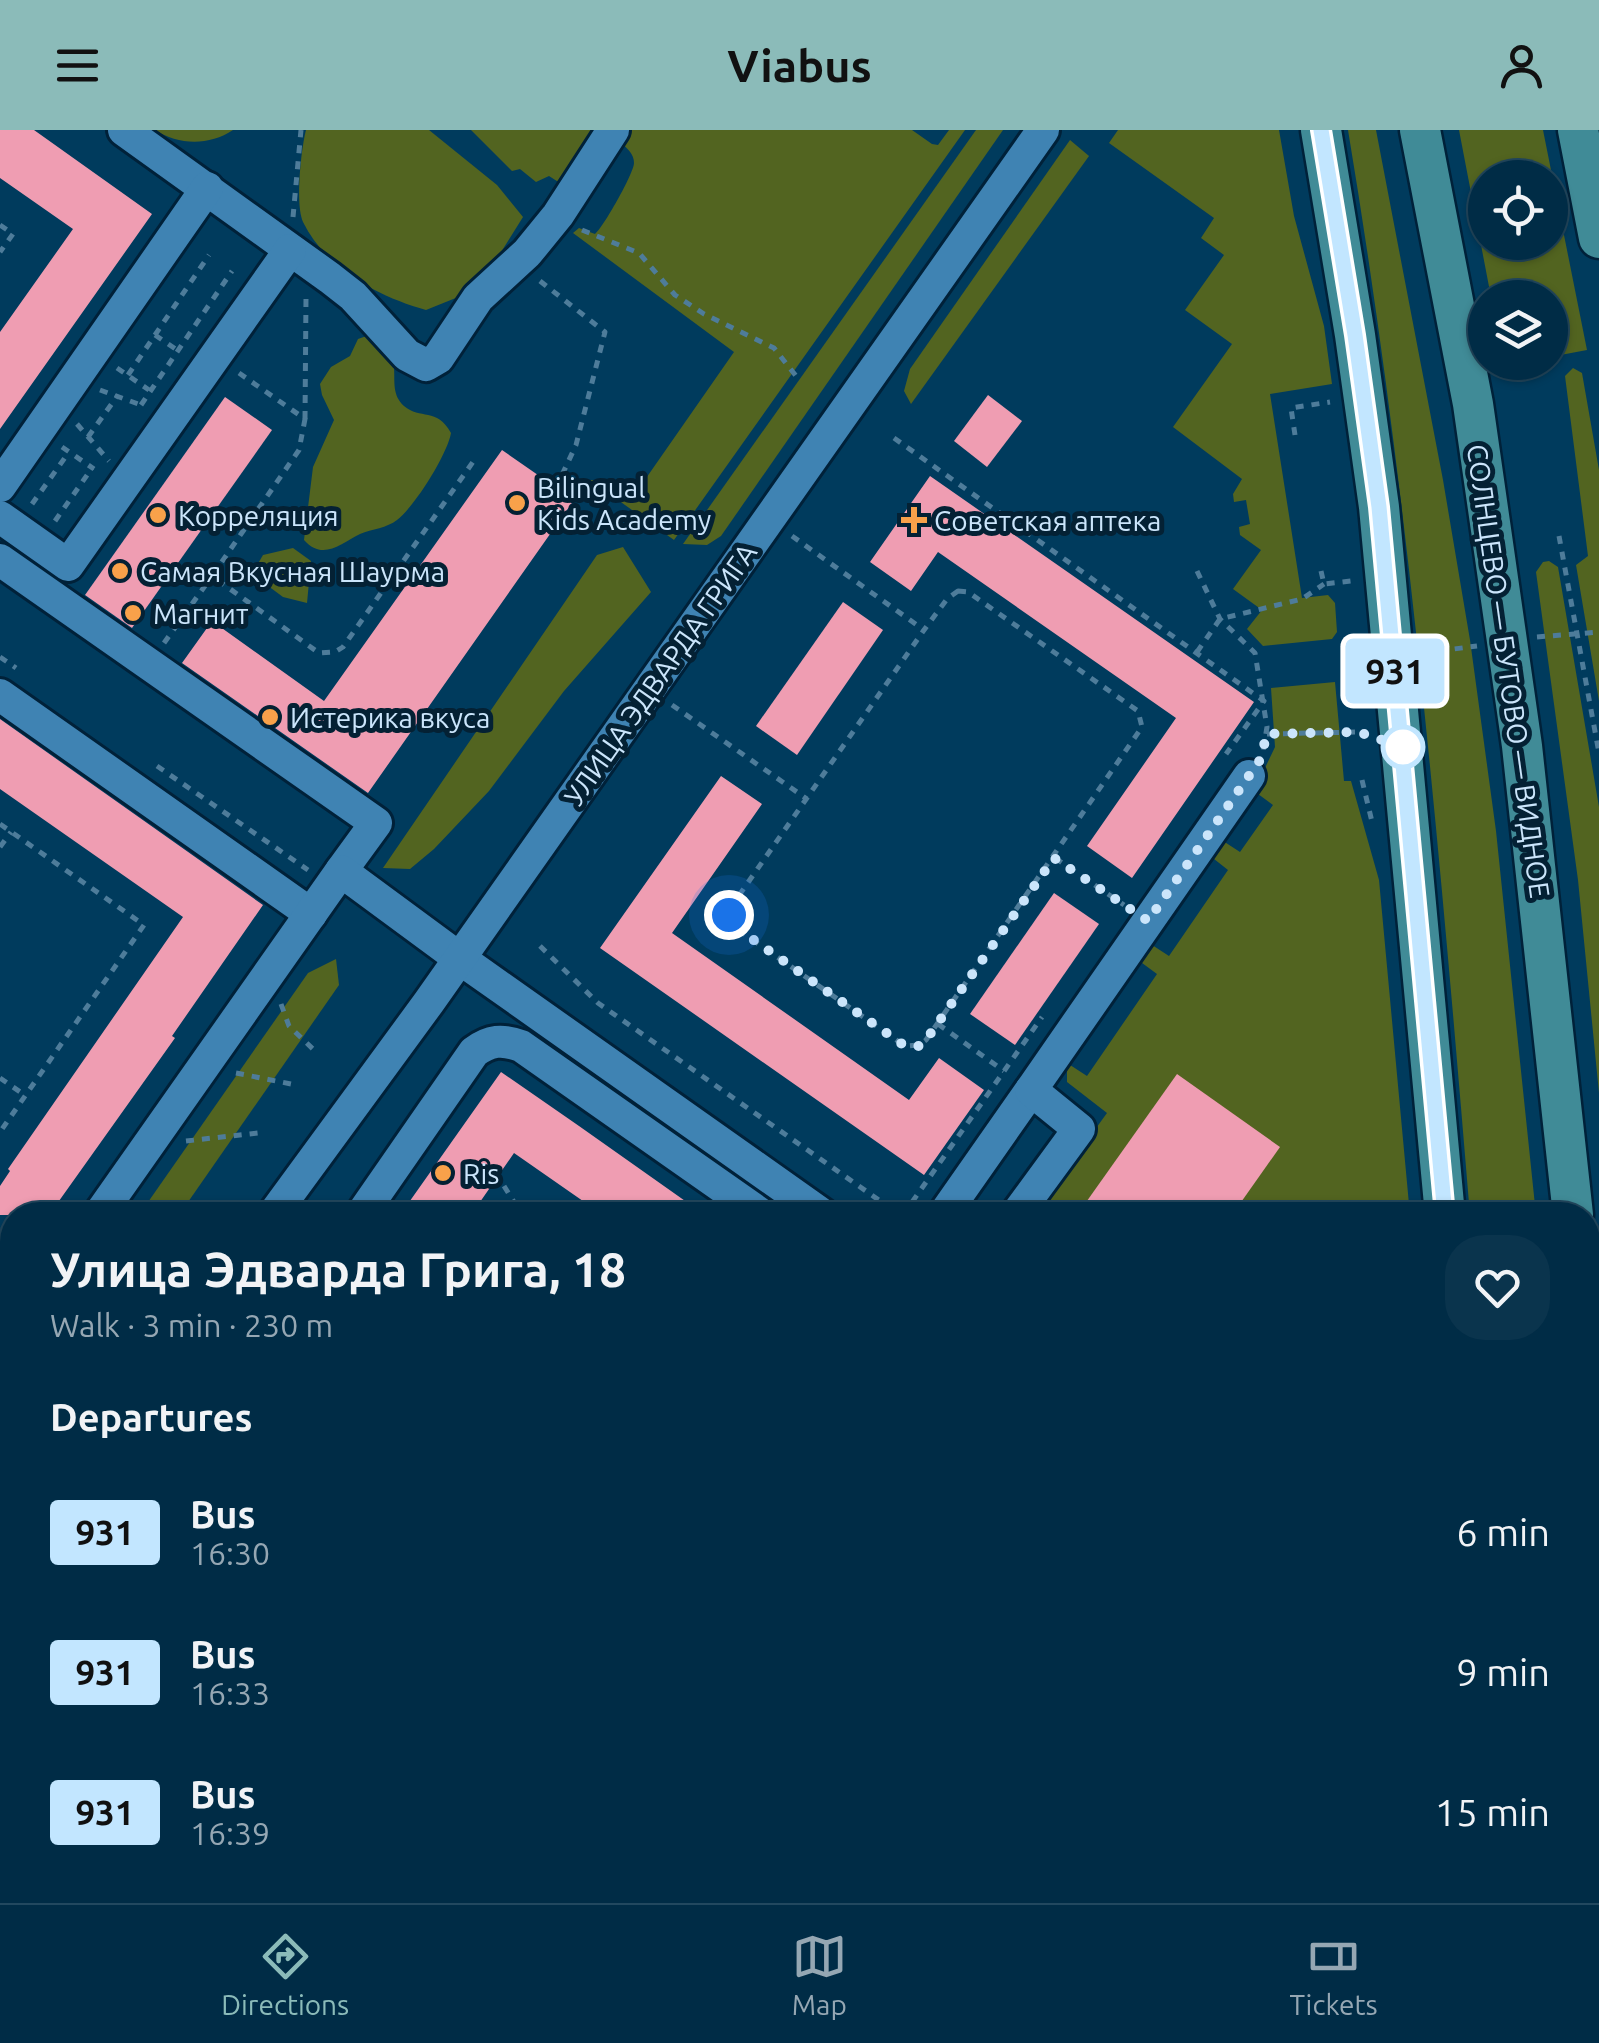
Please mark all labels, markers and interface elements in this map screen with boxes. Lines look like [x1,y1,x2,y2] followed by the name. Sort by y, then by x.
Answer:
[50,38,105,93] icon: menu
[1494,38,1549,93] icon: person
[727,40,872,91] text: Viabus
[1468,160,1568,380] map controls
[1468,160,1568,260] button: locate
[1468,280,1568,380] button: layers
[1462,442,1556,900] street label: СОЛНЦЕВО — БУТОВО — ВИДНОЕ
[537,472,711,535] place label: Bilingual Kids Academy
[506,492,528,514] marker: Bilingual Kids Academy
[178,500,339,531] place label: Корреляция
[147,504,169,526] marker: Корреляция
[934,505,1161,536] place label: Советская аптека
[903,509,925,531] marker: Советская аптека
[558,537,762,811] street label: УЛИЦА ЭДВАРДА ГРИГА
[140,556,445,587] place label: Самая Вкусная Шаурма
[109,560,131,582] marker: Самая Вкусная Шаурма
[153,598,249,629] place label: Магнит
[122,602,144,624] marker: Магнит
[1338,638,1452,704] line badge: 931
[1365,651,1425,691] text: 931
[290,702,490,733] place label: Истерика вкуса
[259,706,281,728] marker: Истерика вкуса
[1382,726,1424,768] unlabelled marker
[704,890,754,940] your location
[463,1158,499,1189] place label: Ris
[432,1162,454,1184] marker: Ris
[1445,1235,1550,1340] button: heart
[50,1242,626,1296] text: Улица Эдварда Грига, 18
[50,1307,333,1343] text: Walk · 3 min · 230 m
[50,1396,252,1438] text: Departures
[190,1493,255,1535] text: Bus
[1456,1511,1550,1553] text: 6 min
[75,1512,135,1552] text: 931
[190,1535,270,1571] text: 16:30
[190,1633,255,1675] text: Bus
[1456,1651,1550,1693] text: 9 min
[75,1652,135,1692] text: 931
[190,1675,270,1711] text: 16:33
[190,1773,255,1815] text: Bus
[1435,1791,1550,1833] text: 15 min
[75,1792,135,1832] text: 931
[190,1815,270,1851] text: 16:39
[221,1929,349,2020] tab: Directions
[792,1929,847,2020] tab: Map
[1289,1929,1378,2020] tab: Tickets

